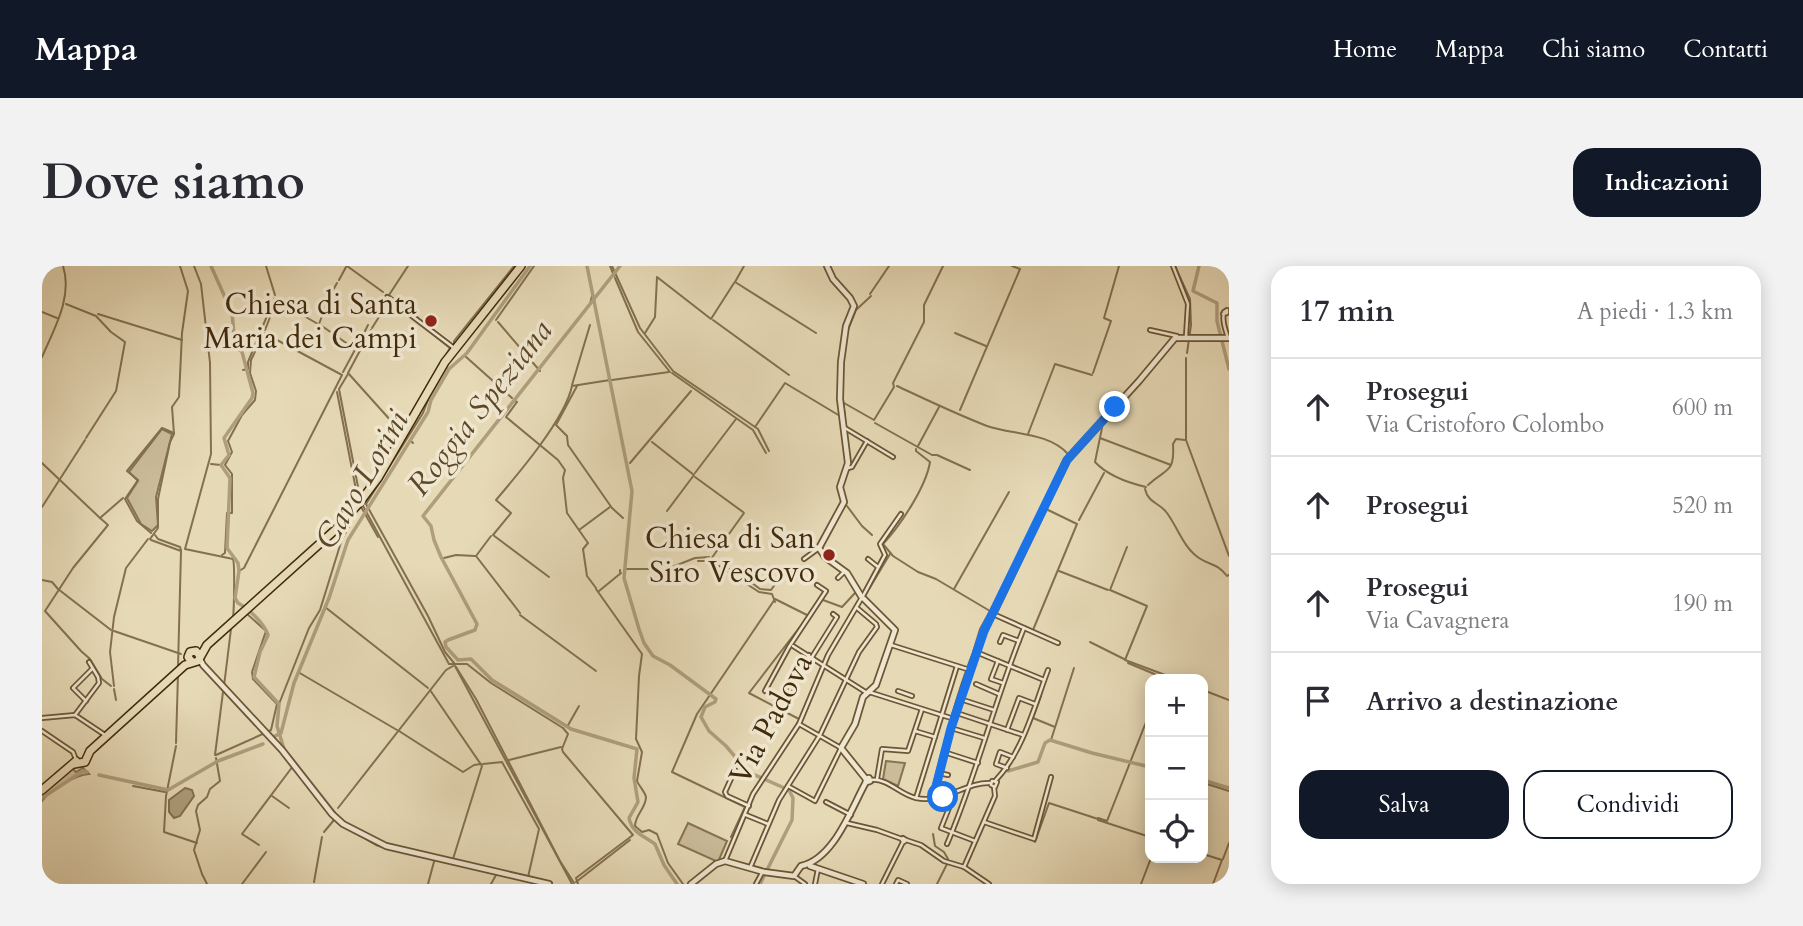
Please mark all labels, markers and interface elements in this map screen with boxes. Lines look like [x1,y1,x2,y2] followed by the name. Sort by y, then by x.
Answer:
[35,27,137,72] text: Mappa
[1333,33,1397,66] text: Home
[1435,33,1504,66] text: Mappa
[1542,33,1645,66] text: Chi siamo
[1683,33,1768,66] text: Contatti
[1573,148,1761,217] button: Indicazioni
[42,149,305,216] text: Dove siamo
[204,284,417,359] place label: Chiesa di Santa Maria dei Campi
[1299,291,1394,332] text: 17 min
[1577,296,1733,327] text: A piedi · 1.3 km
[397,311,563,505] water label: Roggia Speziana
[423,313,439,329] marker: Chiesa di Santa Maria dei Campi
[1366,374,1469,409] text: Prosegui
[1299,388,1337,426] icon: ahead
[1099,391,1130,422] route end
[1672,392,1733,423] text: 600 m
[305,402,420,558] water label: Cavo Lorini
[1366,409,1604,440] text: Via Cristoforo Colombo
[1299,486,1337,524] icon: ahead
[1366,488,1469,523] text: Prosegui
[1672,490,1733,521] text: 520 m
[645,518,815,593] place label: Chiesa di San Siro Vescovo
[821,547,837,563] marker: Chiesa di San Siro Vescovo
[1366,570,1469,605] text: Prosegui
[1299,584,1337,622] icon: ahead
[1672,588,1733,619] text: 190 m
[1366,605,1509,636] text: Via Cavagnera
[719,646,823,792] street label: Via Padova
[1145,674,1208,863] map controls
[1145,674,1208,737] button: +
[1299,682,1337,720] icon: arrive
[1366,684,1618,719] text: Arrivo a destinazione
[1145,737,1208,800] button: −
[1299,770,1509,839] button: Salva
[1523,770,1733,839] button: Condividi
[927,781,958,812] route start
[1145,800,1208,863] button: locate

